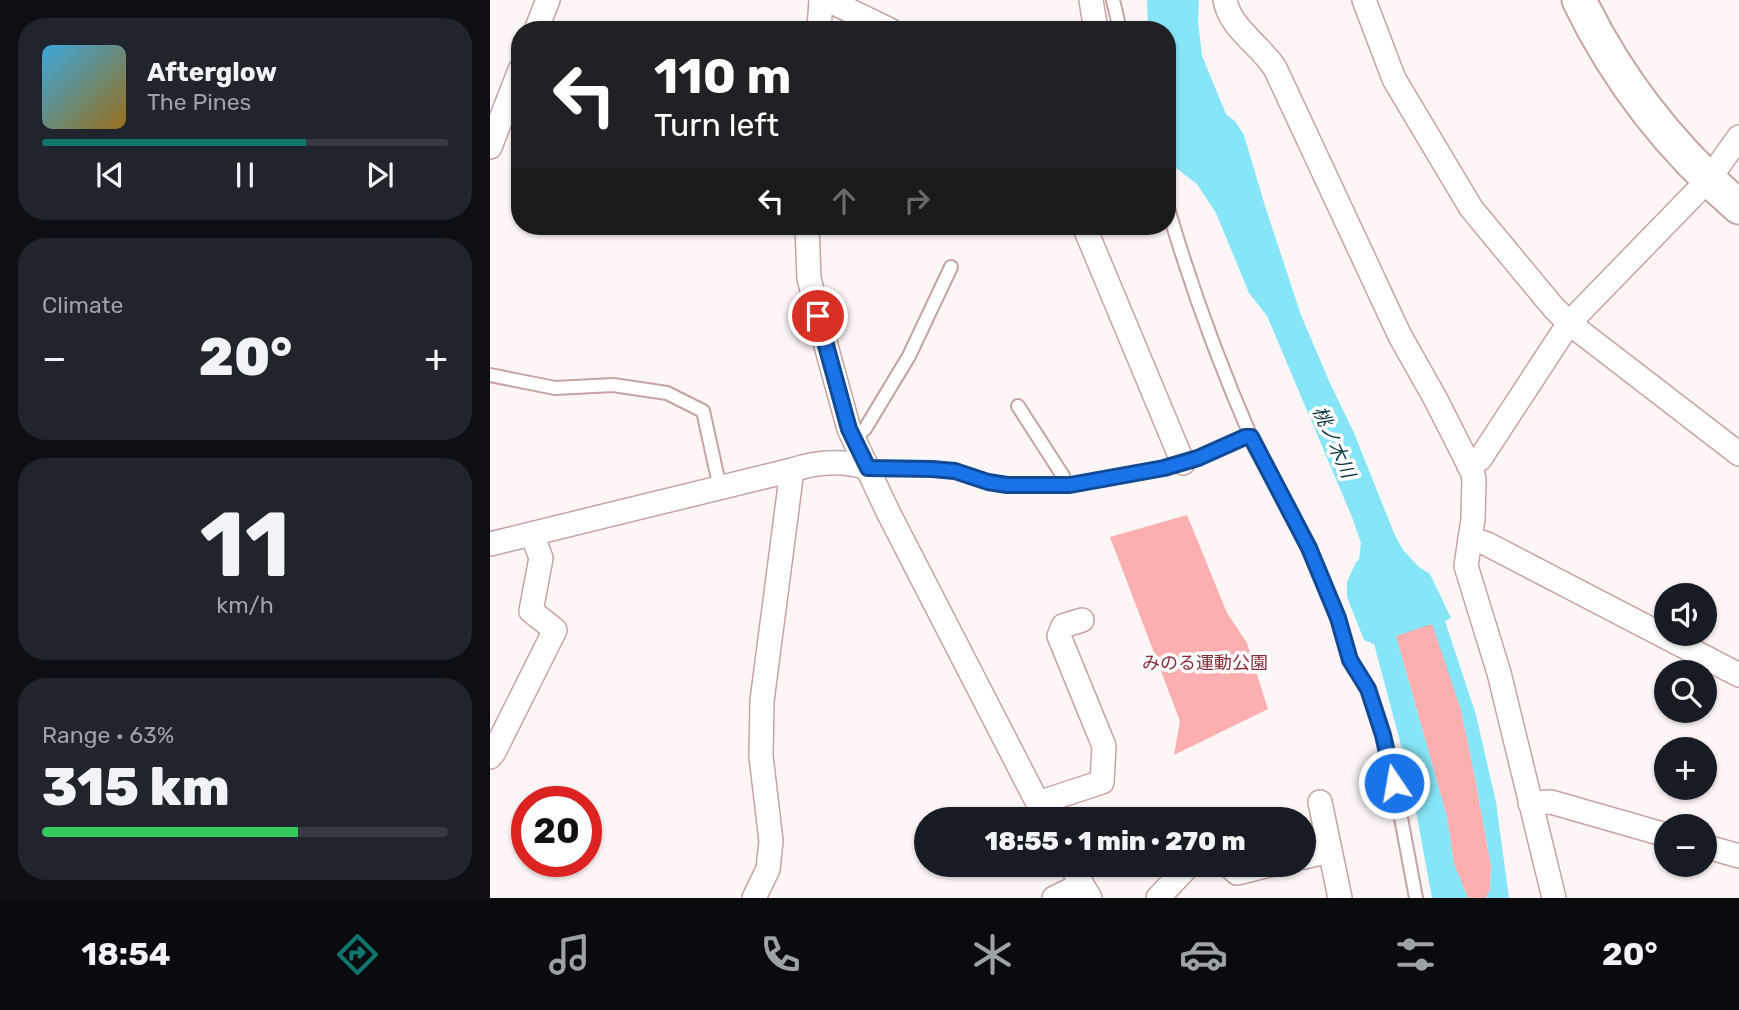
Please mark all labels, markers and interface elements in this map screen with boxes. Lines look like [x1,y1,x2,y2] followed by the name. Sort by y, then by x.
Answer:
[654,47,791,105] text: 110 m
[539,49,630,140] icon: left
[147,57,277,88] text: Afterglow
[147,88,251,116] text: The Pines
[654,106,779,144] text: Turn left
[91,156,129,194] icon: previous
[226,156,264,194] icon: pause
[361,156,399,194] icon: next
[752,182,790,220] icon: left
[825,182,863,220] icon: ahead
[898,182,936,220] icon: right
[788,286,848,346] pin
[42,291,123,319] text: Climate
[799,297,837,335] icon: arrive
[199,326,292,388] text: 20°
[42,335,67,381] text: −
[424,335,448,381] text: +
[1308,403,1361,483] water label: 桃ノ木川
[200,491,290,599] text: 11
[1654,583,1717,877] map controls
[1654,583,1717,646] button: sound
[216,591,274,619] text: km/h
[1142,652,1268,674] park label: みのる運動公園
[1654,660,1717,723] button: search
[42,721,174,749] text: Range · 63%
[1654,737,1717,800] button: +
[1357,746,1431,820] position arrow
[42,756,230,818] text: 315 km
[511,786,602,877] speed limit sign: 20
[1654,814,1717,877] button: −
[984,826,1246,857] text: 18:55 · 1 min · 270 m
[333,930,382,979] icon: directions
[545,930,594,979] icon: music
[756,930,805,979] icon: phone
[968,930,1017,979] icon: climate
[1179,930,1228,979] icon: car
[1391,930,1440,979] icon: filters
[81,935,171,973] text: 18:54
[1602,935,1658,973] text: 20°

